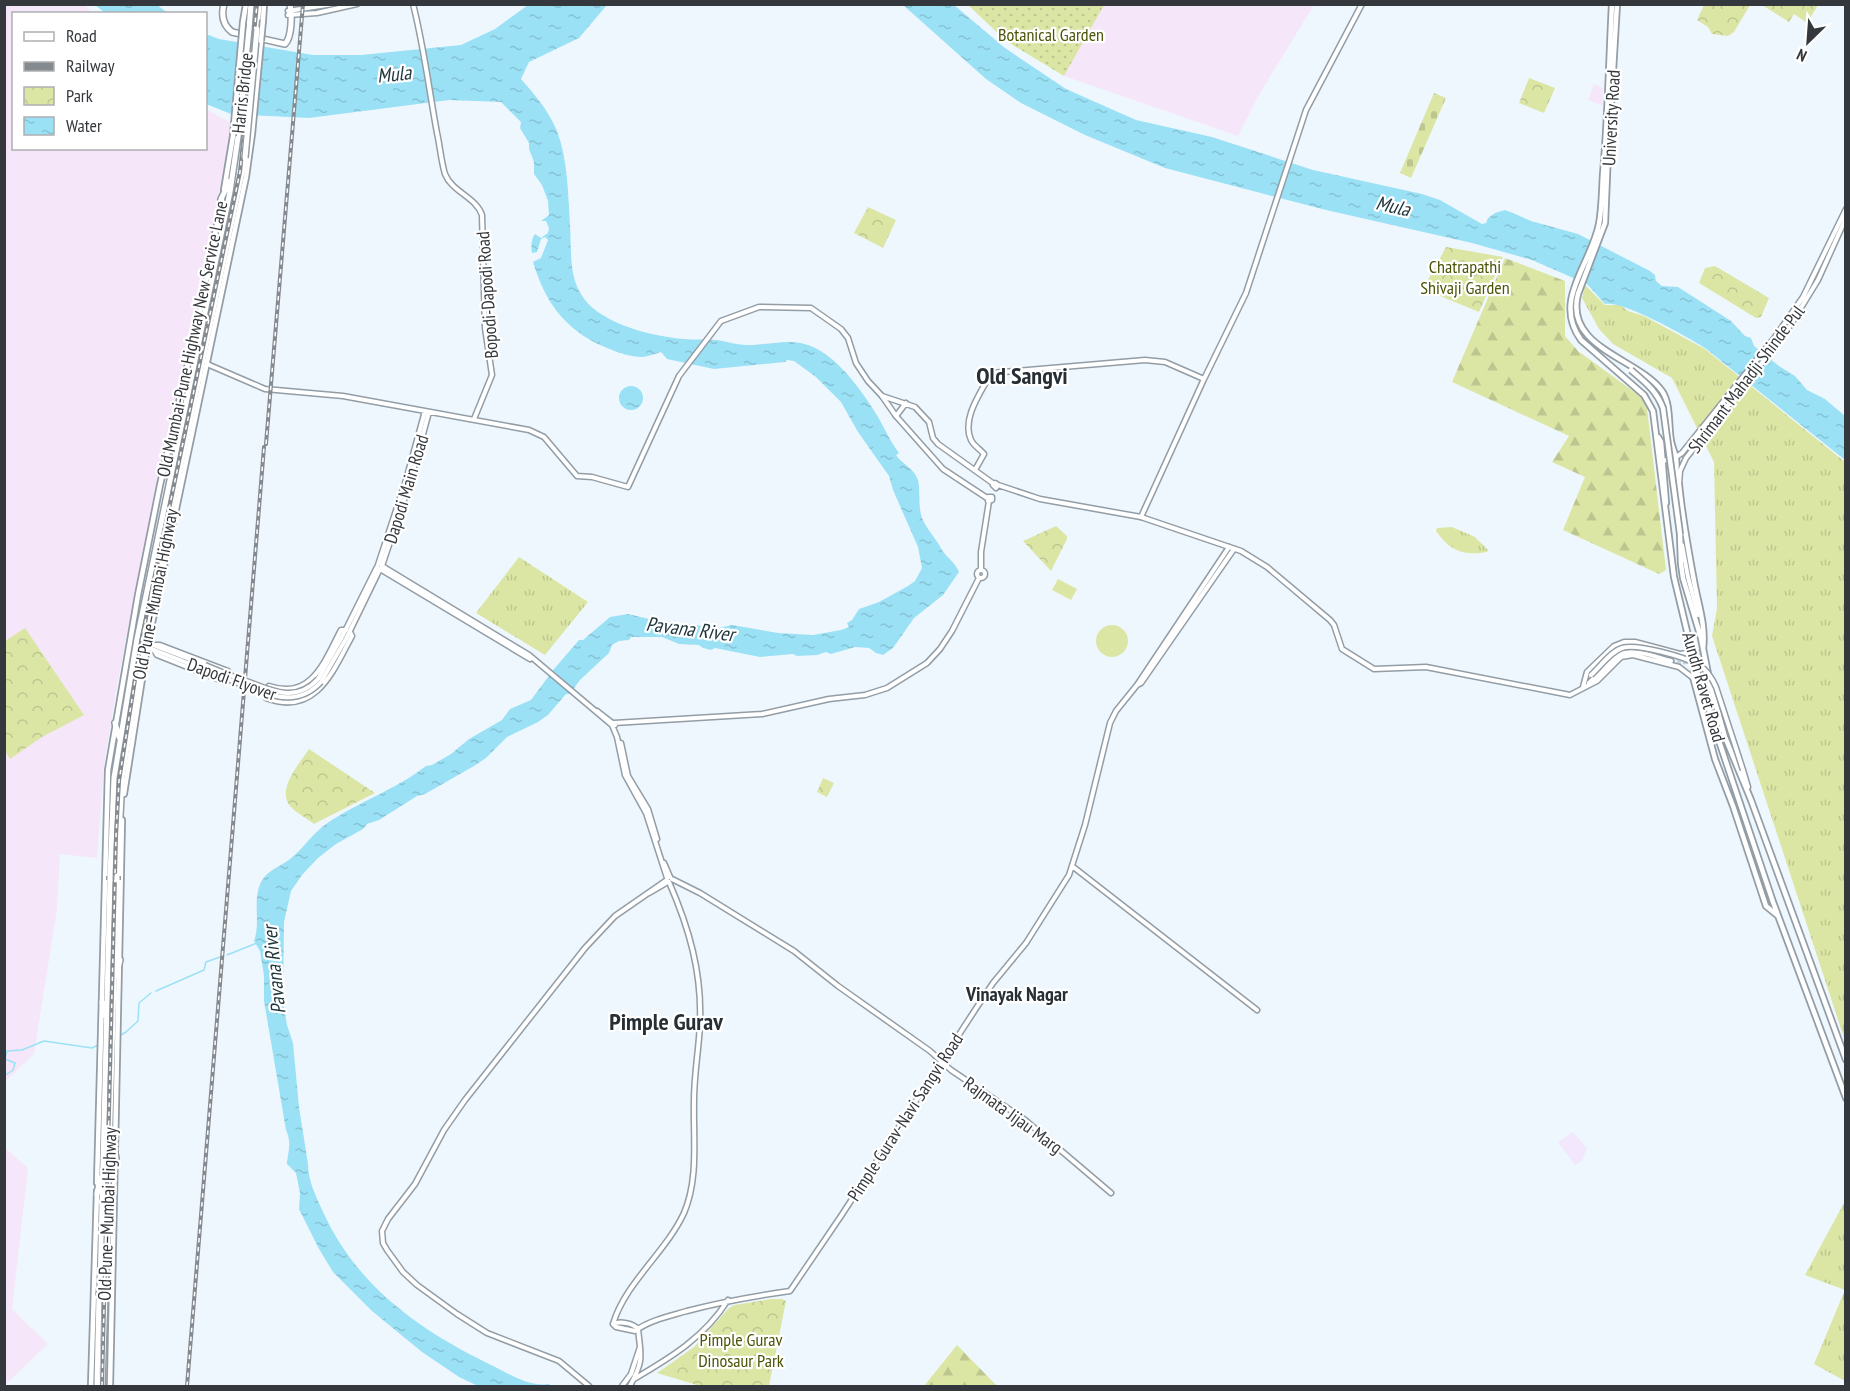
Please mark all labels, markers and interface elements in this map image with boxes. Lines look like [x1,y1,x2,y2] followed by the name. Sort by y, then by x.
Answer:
[12,12,207,150] legend
[1778,12,1838,72] north arrow
[998,23,1104,46] park label: Botanical Garden
[66,24,97,47] text: Road
[1794,45,1810,66] text: N
[226,52,258,134] street label: Harris Bridge
[66,54,115,77] text: Railway
[376,59,413,89] water label: Mula
[1597,69,1625,167] street label: University Road
[66,84,93,107] text: Park
[66,114,102,137] text: Water
[1373,189,1413,223] water label: Mula
[151,199,233,479] street label: Old Mumbai-Pune Highway New Service Lane
[471,231,503,359] street label: Bopodi-Dapodi Road
[1420,255,1510,299] park label: Chatrapathi Shivaji Garden
[1683,300,1810,458] street label: Shrimant Mahadji Shinde Pul
[976,360,1068,391] district label: Old Sangvi
[379,432,433,546] street label: Dapodi Main Road
[127,506,183,681] street label: Old Pune–Mumbai Highway
[644,611,738,648] water label: Pavana River
[1677,629,1731,745] street label: Aundh Ravet Road
[184,652,280,706] street label: Dapodi Flyover
[256,922,292,1015] water label: Pavana River
[965,981,1068,1007] district label: Vinayak Nagar
[609,1006,723,1037] district label: Pimple Gurav
[842,1029,968,1205] street label: Pimple Gurav-Navi Sangvi Road
[959,1071,1067,1159] street label: Rajmata Jijau Marg
[92,1127,122,1301] street label: Old Pune–Mumbai Highway
[698,1328,784,1372] park label: Pimple Gurav Dinosaur Park

